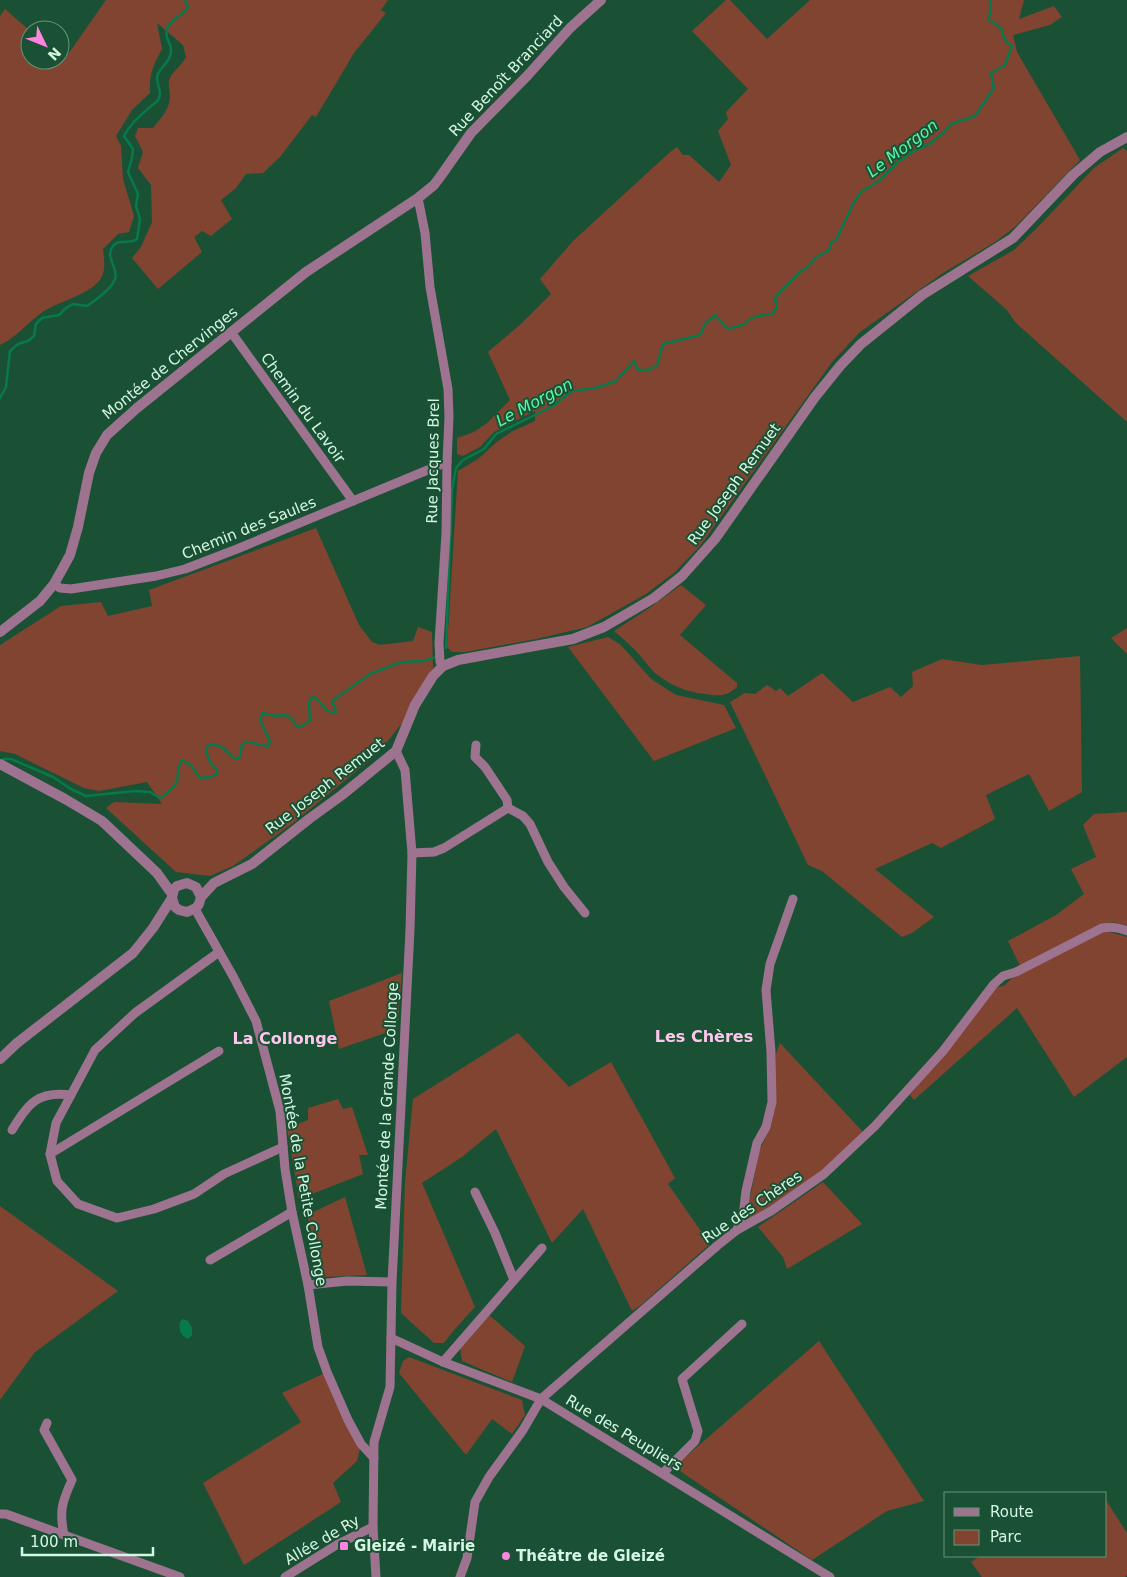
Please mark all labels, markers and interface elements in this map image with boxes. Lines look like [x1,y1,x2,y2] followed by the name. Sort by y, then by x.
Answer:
[445,12,567,140] street label: Rue Benoît Branciard
[20,20,70,70] north arrow
[45,44,64,64] text: N
[863,116,942,181] water label: Le Morgon
[99,303,241,423] street label: Montée de Chervinges
[257,349,350,467] street label: Chemin du Lavoir
[493,374,576,431] water label: Le Morgon
[423,398,443,524] street label: Rue Jacques Brel
[684,420,784,548] street label: Rue Joseph Remuet
[179,493,319,563] street label: Chemin des Saules
[262,734,388,838] street label: Rue Joseph Remuet
[372,982,402,1210] street label: Montée de la Grande Collonge
[655,1027,753,1046] district label: Les Chères
[233,1029,338,1048] district label: La Collonge
[275,1072,331,1288] street label: Montée de la Petite Collonge
[699,1167,806,1247] street label: Rue des Chères
[562,1391,686,1475] street label: Rue des Peupliers
[944,1492,1107,1557] legend
[990,1503,1034,1521] text: Route
[281,1511,363,1569] street label: Allée de Ry
[22,1524,154,1556] scale bar
[990,1528,1022,1546] text: Parc
[30,1533,78,1551] text: 100 m
[354,1537,475,1555] place label: Gleizé - Mairie
[338,1540,350,1552] marker: Gleizé - Mairie
[516,1547,665,1565] place label: Théâtre de Gleizé
[500,1550,512,1562] marker: Théâtre de Gleizé

